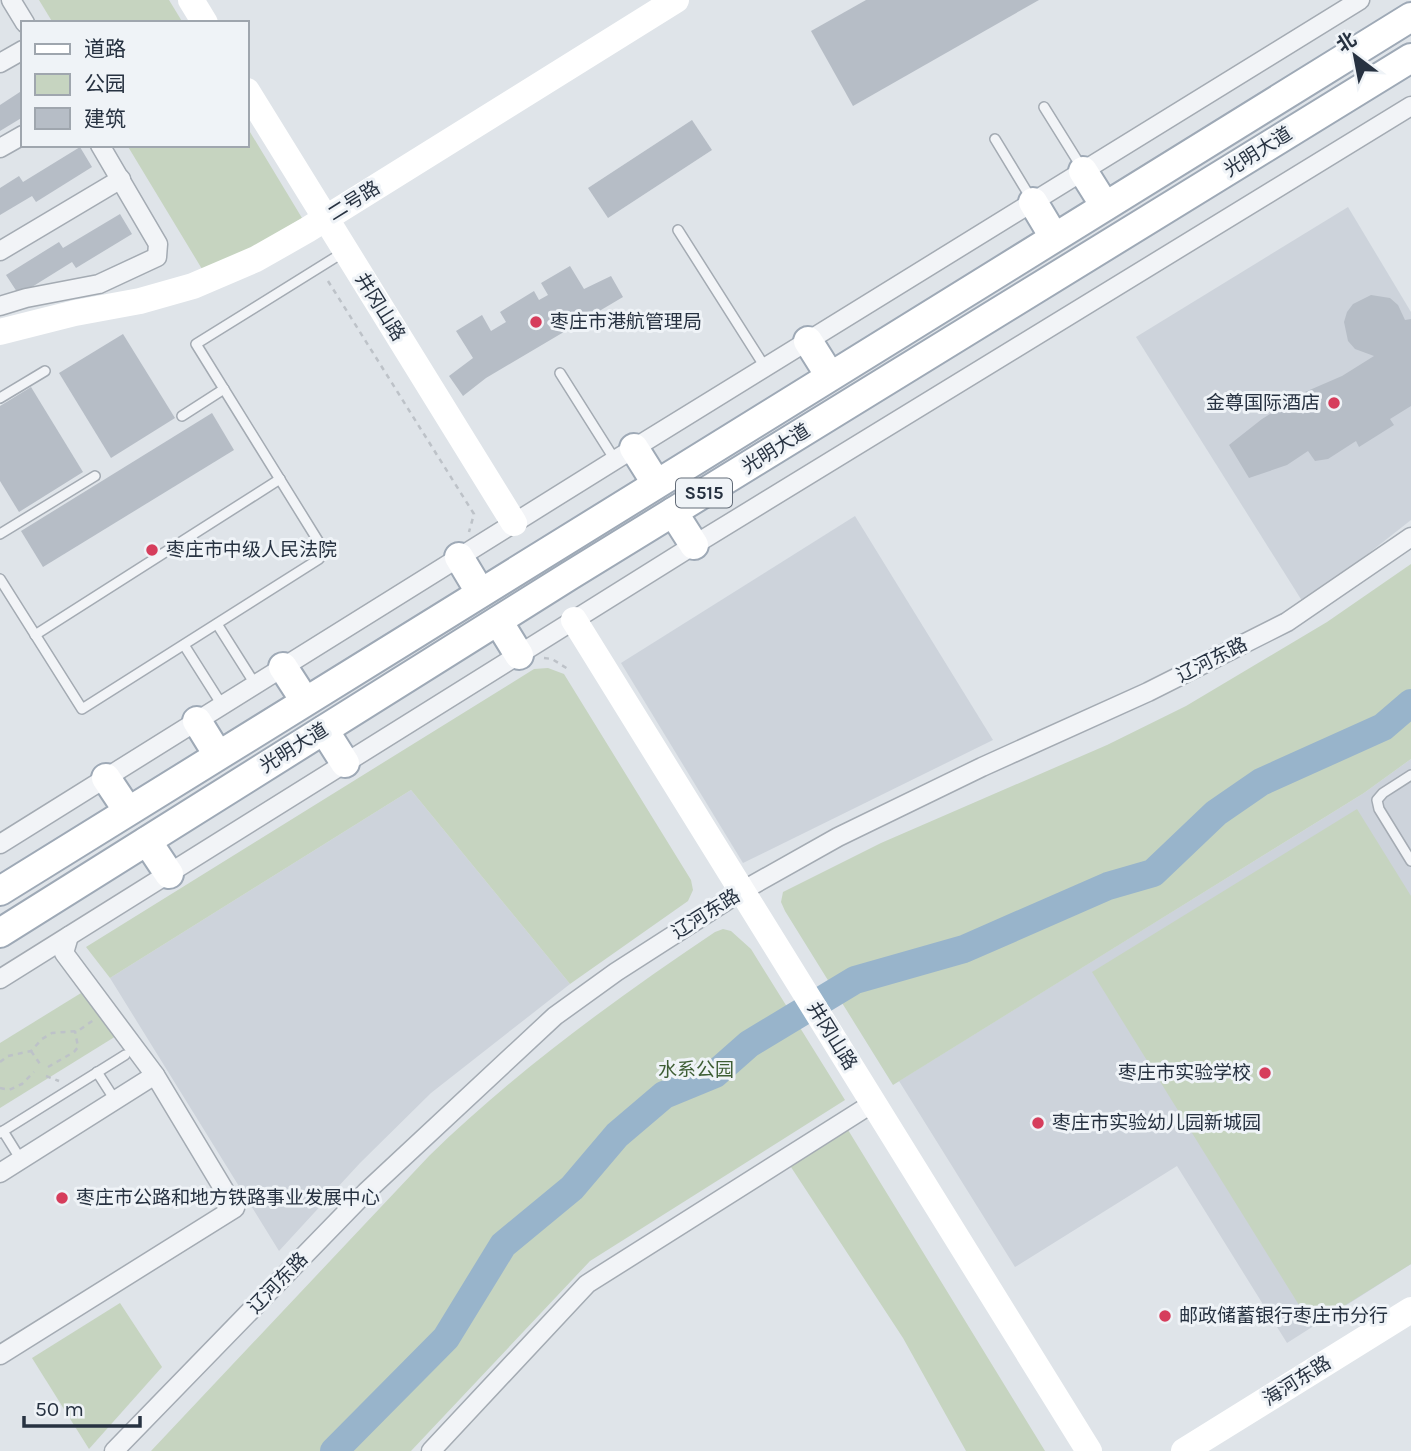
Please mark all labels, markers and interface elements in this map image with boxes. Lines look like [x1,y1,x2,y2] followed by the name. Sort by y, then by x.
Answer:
[21,21,248,147] legend
[1320,21,1390,91] north arrow
[1333,28,1360,57] text: 北
[84,37,126,61] text: 道路
[84,72,126,96] text: 公园
[84,107,126,131] text: 建筑
[1220,123,1296,181] street label: 光明大道
[324,177,384,225] street label: 二号路
[351,269,409,345] street label: 井冈山路
[550,311,702,333] place label: 枣庄市港航管理局
[528,314,544,330] marker: 枣庄市港航管理局
[1206,392,1320,414] place label: 金尊国际酒店
[1326,395,1342,411] marker: 金尊国际酒店
[738,420,814,478] street label: 光明大道
[676,478,732,508] road number: S515
[166,539,337,561] place label: 枣庄市中级人民法院
[144,542,160,558] marker: 枣庄市中级人民法院
[1173,633,1251,687] street label: 辽河东路
[256,719,332,777] street label: 光明大道
[668,885,744,943] street label: 辽河东路
[803,998,861,1074] street label: 井冈山路
[658,1059,734,1081] park label: 水系公园
[1118,1062,1251,1084] place label: 枣庄市实验学校
[1257,1065,1273,1081] marker: 枣庄市实验学校
[1052,1112,1261,1134] place label: 枣庄市实验幼儿园新城园
[1030,1115,1046,1131] marker: 枣庄市实验幼儿园新城园
[76,1187,380,1209] place label: 枣庄市公路和地方铁路事业发展中心
[54,1190,70,1206] marker: 枣庄市公路和地方铁路事业发展中心
[244,1248,312,1318] street label: 辽河东路
[1179,1305,1388,1327] place label: 邮政储蓄银行枣庄市分行
[1157,1308,1173,1324] marker: 邮政储蓄银行枣庄市分行
[1259,1352,1335,1410] street label: 海河东路
[24,1384,140,1428] scale bar
[35,1397,84,1421] text: 50 m

